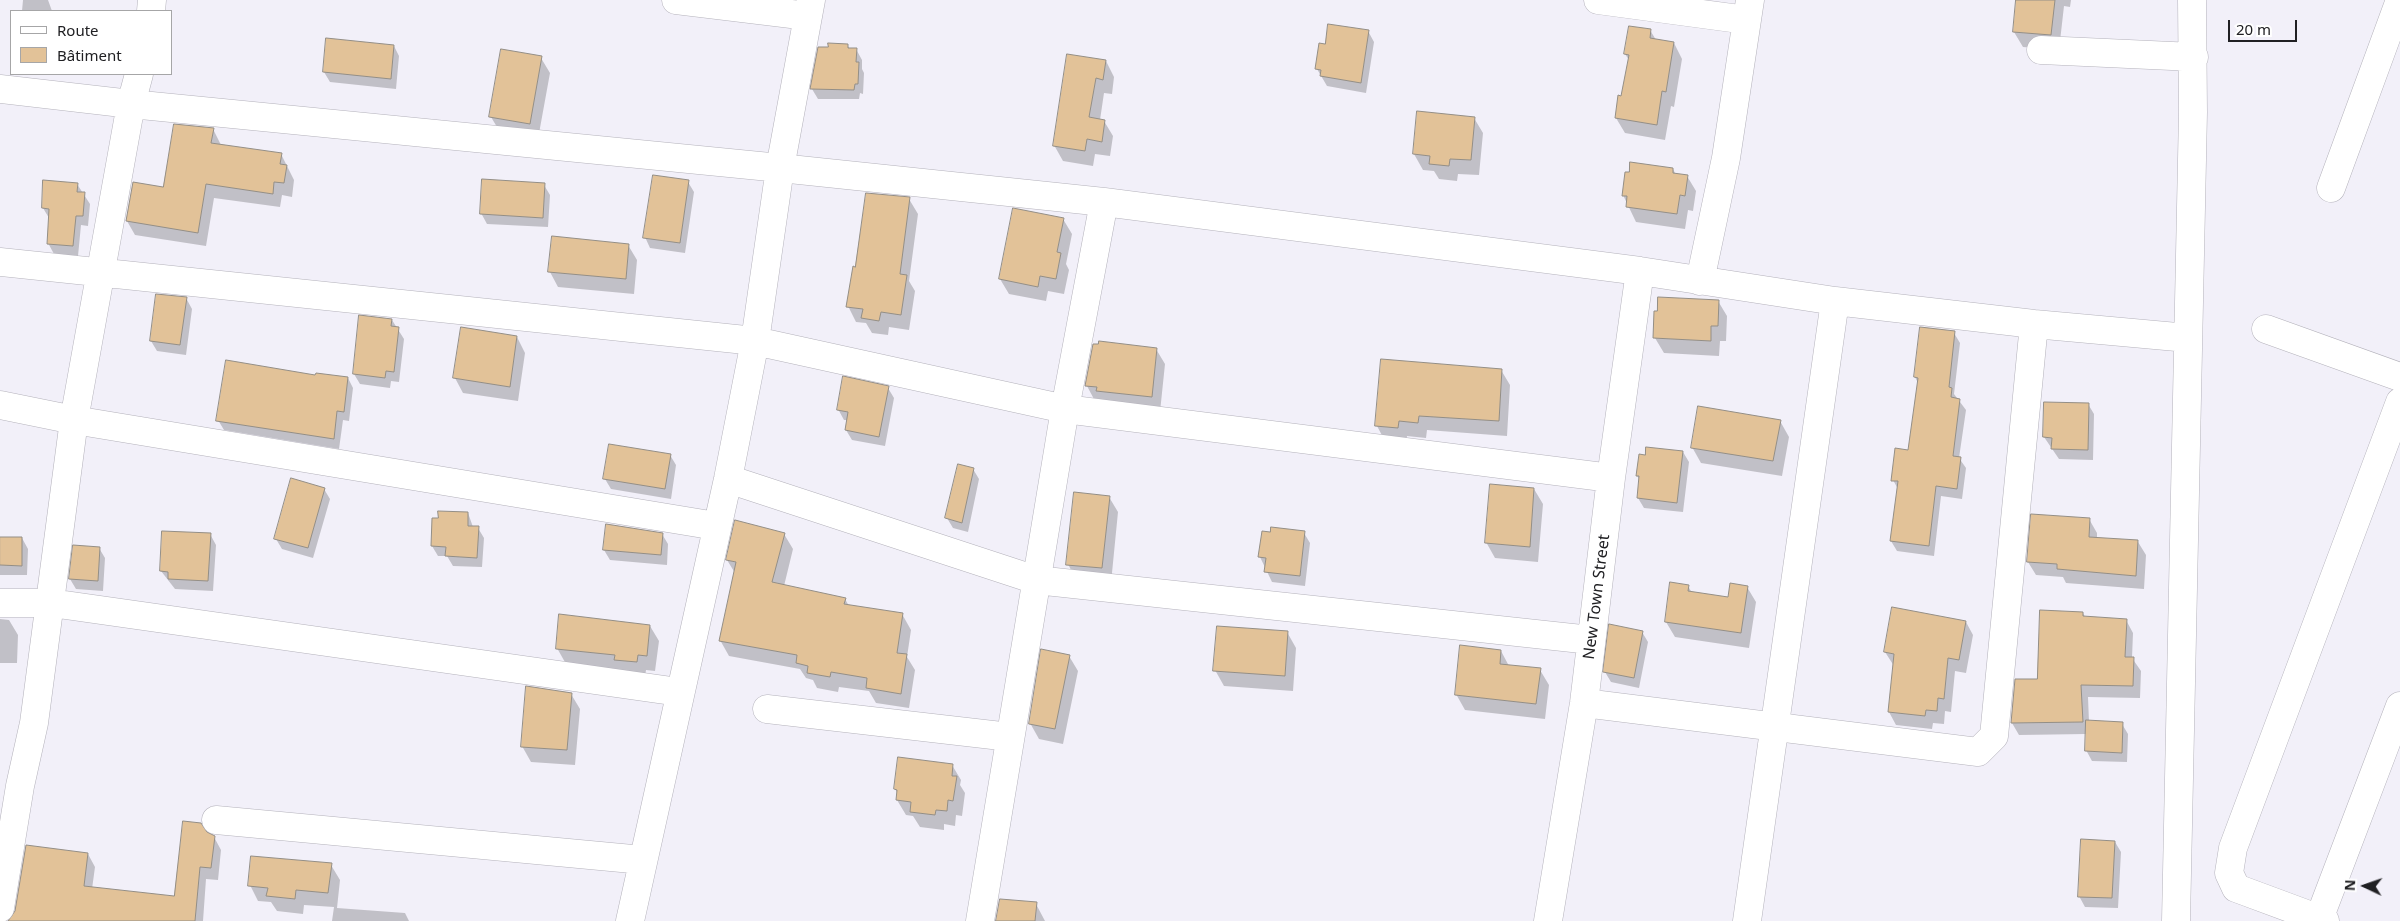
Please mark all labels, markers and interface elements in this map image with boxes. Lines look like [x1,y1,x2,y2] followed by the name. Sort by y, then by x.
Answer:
[10,10,172,75] legend
[2230,10,2299,42] scale bar
[2236,19,2271,39] text: 20 m
[57,20,99,40] text: Route
[57,45,122,65] text: Bâtiment
[1580,533,1614,661] street label: New Town Street
[2340,861,2390,911] north arrow
[2340,879,2359,891] text: N

